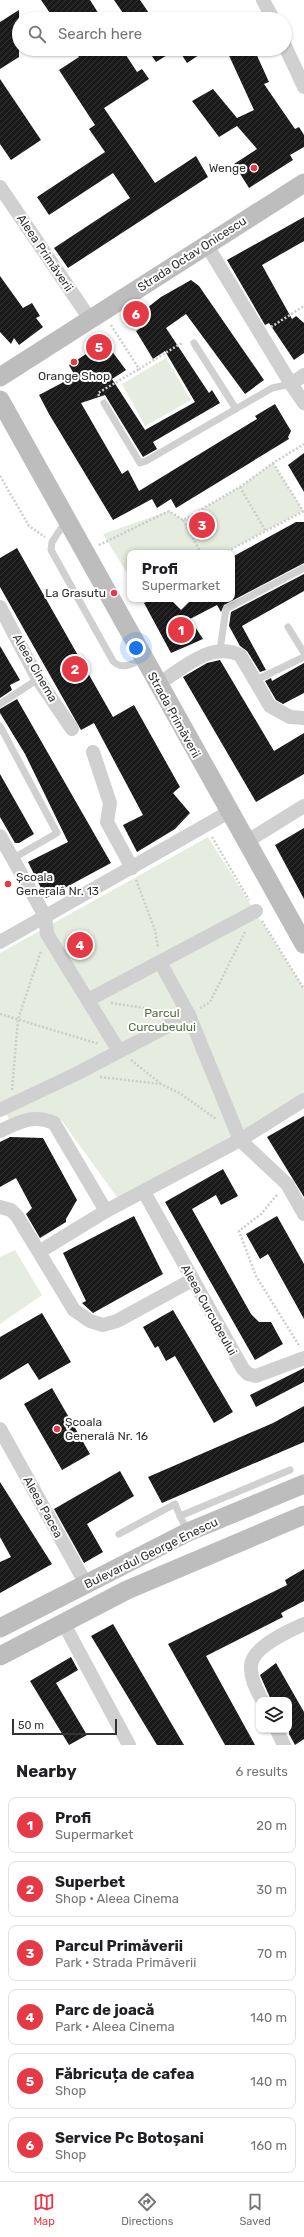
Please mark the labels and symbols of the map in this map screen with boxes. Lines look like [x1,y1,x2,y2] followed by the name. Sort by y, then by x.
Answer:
[209,161,246,175] place label: Wenge
[249,163,259,173] marker: Wenge
[14,212,76,294] street label: Aleea Primăverii
[135,214,249,294] street label: Strada Octav Onicescu
[123,299,149,329] pin: 6
[86,332,112,362] pin: 5
[69,357,79,367] marker: Orange Shop
[38,369,110,383] place label: Orange Shop
[189,510,215,540] pin: 3
[45,586,106,600] place label: La Grasutu
[109,588,119,598] marker: La Grasutu
[168,615,194,645] pin: 1
[10,632,60,704] street label: Aleea Cinema
[126,638,146,658] your location
[62,654,88,684] pin: 2
[145,670,203,760] street label: Strada Primăverii
[16,870,99,898] place label: Școala Generală Nr. 13
[3,879,13,889] marker: Școala Generală Nr. 13
[67,930,93,960] pin: 4
[128,1006,196,1034] park label: Parcul Curcubeului
[178,1262,240,1358] street label: Aleea Curcubeului
[65,1415,148,1443] place label: Școala Generală Nr. 16
[52,1424,62,1434] marker: Școala Generală Nr. 16
[20,1474,66,1540] street label: Aleea Pacea
[82,1515,220,1591] street label: Bulevardul George Enescu
[12,1717,117,1736] scale bar

